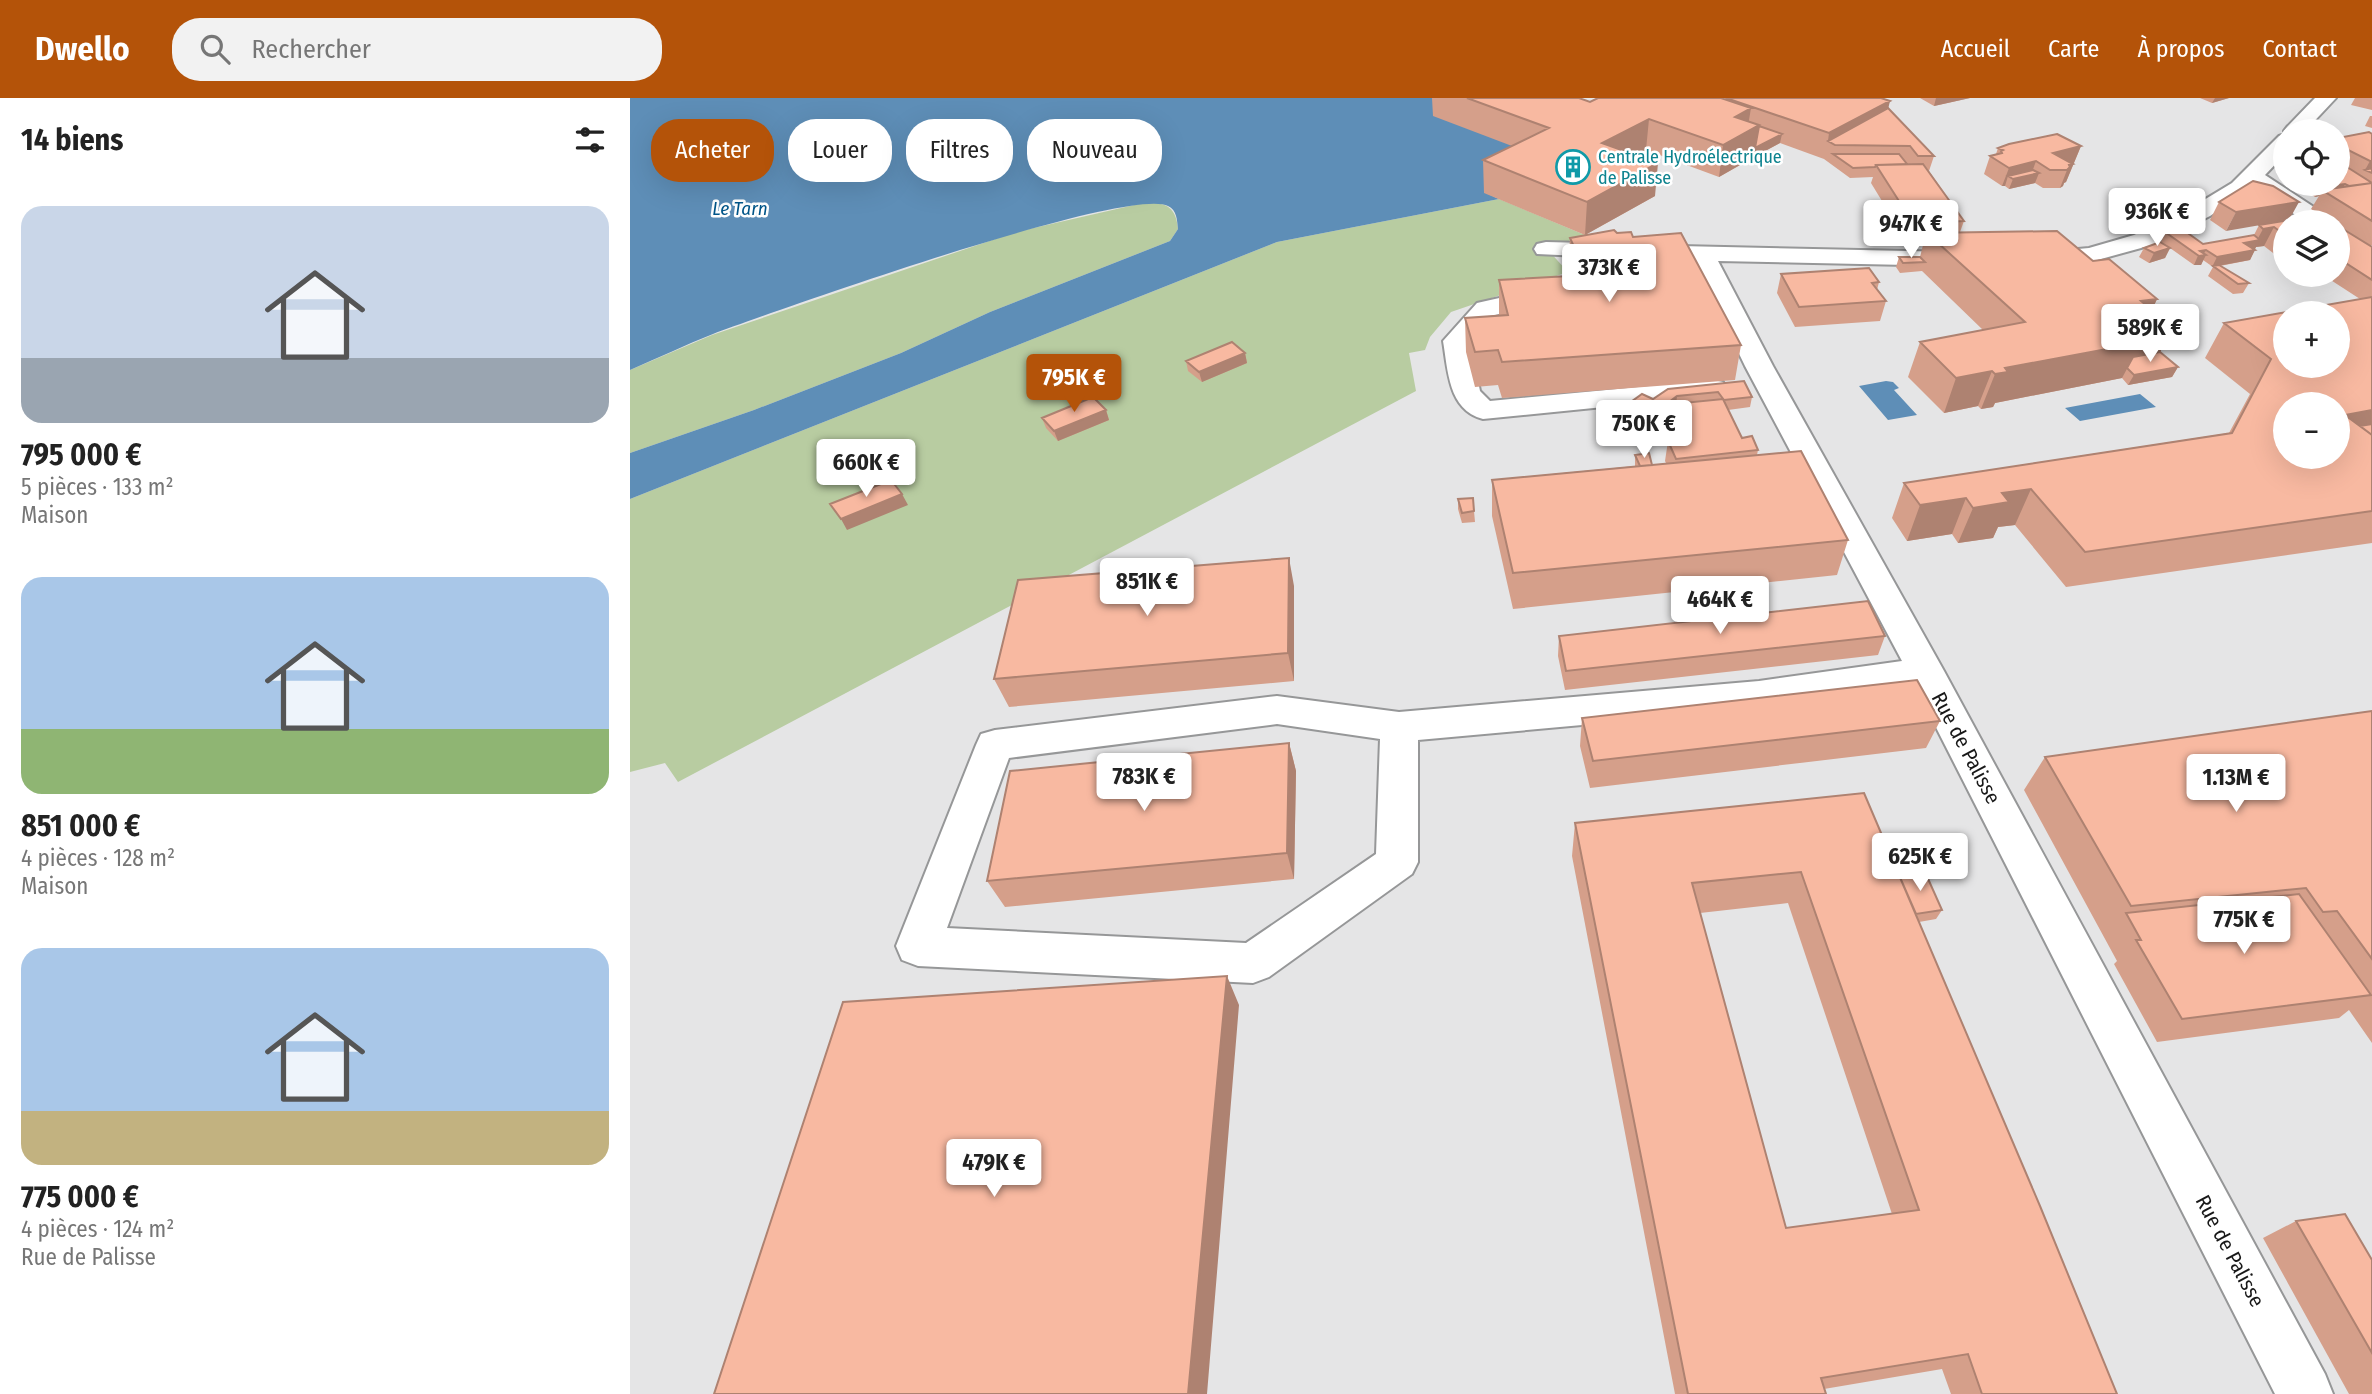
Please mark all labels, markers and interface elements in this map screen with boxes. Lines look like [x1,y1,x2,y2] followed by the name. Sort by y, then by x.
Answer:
[172,18,662,81] search box
[35,29,130,69] text: Dwello
[196,30,234,68] icon: search
[252,34,371,65] text: Rechercher
[1941,35,2010,63] text: Accueil
[2048,35,2099,63] text: Carte
[2137,35,2224,63] text: À propos
[2262,35,2337,63] text: Contact
[651,119,774,182] chip: Acheter
[788,119,892,182] chip: Louer
[906,119,1013,182] chip: Filtres
[1027,119,1162,182] chip: Nouveau
[2273,119,2350,469] map controls
[2273,119,2350,196] button: locate
[571,121,609,159] icon: filters
[21,122,123,158] text: 14 biens
[1598,146,1782,189] place label: Centrale Hydroélectrique de Palisse
[1554,148,1592,186] building icon: Centrale Hydroélectrique de Palisse
[2100,188,2214,248] pin: 936K €
[712,197,768,220] water label: Le Tarn
[2125,197,2189,225] text: 936K €
[1854,200,1968,260] pin: 947K €
[1879,209,1943,237] text: 947K €
[2273,210,2350,287] button: layers
[1552,244,1666,304] pin: 373K €
[252,252,378,378] icon: home
[1578,253,1640,281] text: 373K €
[2273,301,2350,378] button: +
[2093,304,2207,364] pin: 589K €
[2117,313,2183,341] text: 589K €
[1017,354,1131,414] pin: 795K €
[1042,363,1106,391] text: 795K €
[2273,392,2350,469] button: −
[1587,400,1701,460] pin: 750K €
[1612,409,1676,437] text: 750K €
[21,437,141,473] text: 795 000 €
[809,440,923,499] pin: 660K €
[832,448,900,476] text: 660K €
[21,473,174,501] text: 5 pièces · 133 m²
[21,501,88,529] text: Maison
[1090,559,1204,618] pin: 851K €
[1116,567,1178,595] text: 851K €
[1663,576,1777,636] pin: 464K €
[1687,585,1753,613] text: 464K €
[252,623,378,749] icon: home
[1926,687,2006,809] street label: Rue de Palisse
[1087,754,1201,813] pin: 783K €
[2171,754,2301,814] pin: 1.13M €
[1113,762,1175,790] text: 783K €
[2203,763,2269,791] text: 1.13M €
[21,808,140,844] text: 851 000 €
[1863,834,1977,893] pin: 625K €
[1888,842,1952,870] text: 625K €
[21,844,175,872] text: 4 pièces · 128 m²
[21,872,88,900] text: Maison
[2187,896,2301,956] pin: 775K €
[2213,905,2275,933] text: 775K €
[252,994,378,1120] icon: home
[937,1140,1051,1199] pin: 479K €
[962,1148,1026,1176] text: 479K €
[21,1179,139,1215] text: 775 000 €
[2190,1190,2270,1312] street label: Rue de Palisse
[21,1215,174,1243] text: 4 pièces · 124 m²
[21,1243,156,1271] text: Rue de Palisse

